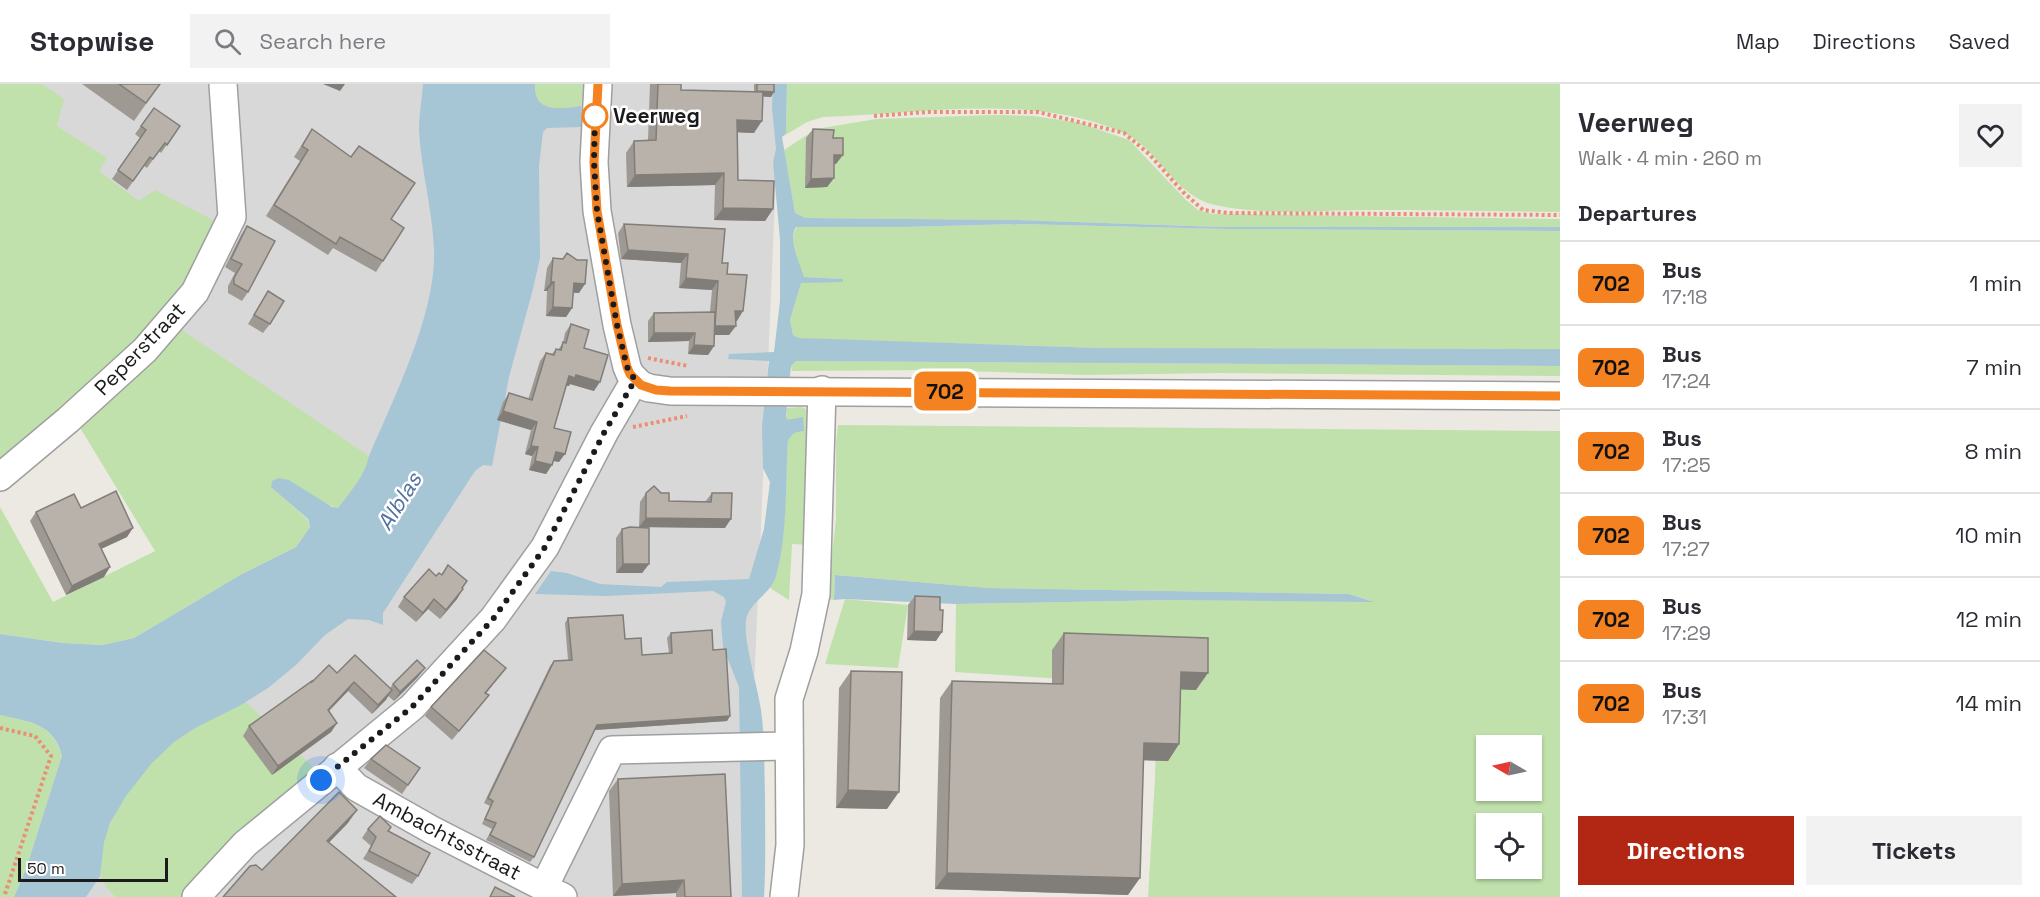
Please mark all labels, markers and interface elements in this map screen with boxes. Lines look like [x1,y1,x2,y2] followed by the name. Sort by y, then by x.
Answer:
[190,14,610,68] search box
[30,23,154,59] text: Stopwise
[211,25,244,58] icon: search
[259,27,386,55] text: Search here
[1736,28,1780,55] text: Map
[1813,28,1916,55] text: Directions
[1949,28,2010,55] text: Saved
[613,102,700,129] place label: Veerweg
[582,103,608,129] marker: Veerweg
[1578,104,1694,140] text: Veerweg
[1959,104,2022,167] button: heart
[1578,145,1762,171] text: Walk · 4 min · 260 m
[1578,199,1697,227] text: Departures
[1662,256,1702,284] text: Bus
[1969,269,2022,297] text: 1 min
[1592,270,1630,297] text: 702
[1662,284,1708,310] text: 17:18
[88,296,191,401] street label: Peperstraat
[1662,340,1702,368] text: Bus
[1966,353,2022,381] text: 7 min
[1592,354,1630,381] text: 702
[1662,368,1711,394] text: 17:24
[910,372,980,410] line badge: 702
[926,378,964,405] text: 702
[1662,424,1702,452] text: Bus
[1965,437,2022,465] text: 8 min
[1592,438,1630,465] text: 702
[1662,452,1711,478] text: 17:25
[370,466,428,535] water label: Alblas
[1662,508,1702,536] text: Bus
[1955,521,2022,549] text: 10 min
[1592,522,1630,549] text: 702
[1662,536,1710,562] text: 17:27
[1662,592,1702,620] text: Bus
[1956,605,2022,633] text: 12 min
[1592,606,1630,633] text: 702
[1662,620,1711,646] text: 17:29
[1662,676,1702,704] text: Bus
[1956,689,2022,717] text: 14 min
[1592,690,1630,717] text: 702
[1662,704,1707,730] text: 17:31
[1476,735,1542,801] north arrow
[1476,735,1542,879] map controls
[306,765,336,795] your location
[369,785,526,886] street label: Ambachtsstraat
[1476,813,1542,879] button: locate
[1578,816,1794,885] button: Directions
[1806,816,2022,885] button: Tickets
[18,855,168,882] scale bar
[27,858,65,879] text: 50 m

